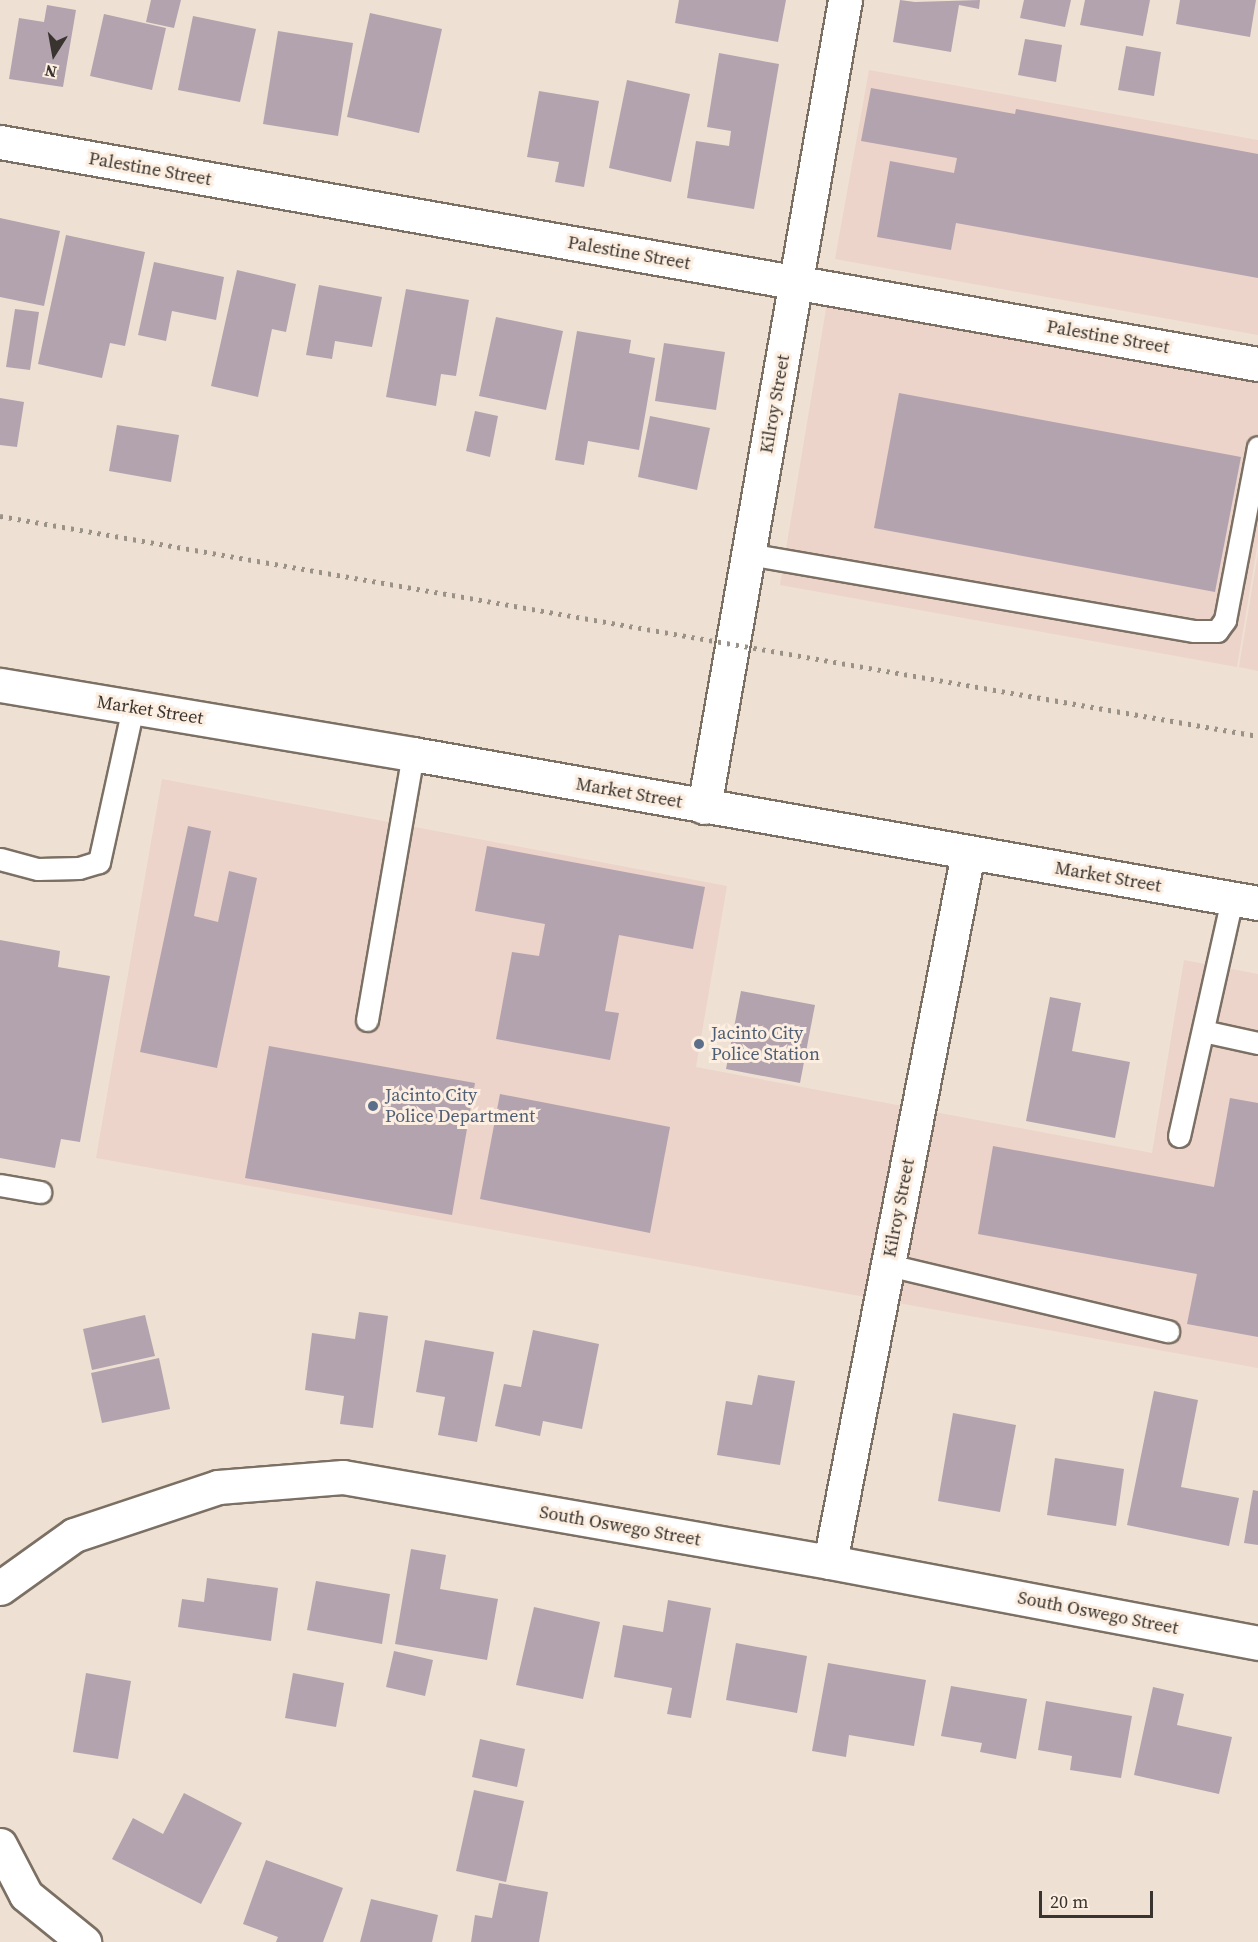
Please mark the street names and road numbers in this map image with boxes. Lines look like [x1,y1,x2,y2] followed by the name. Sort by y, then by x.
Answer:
[87,148,213,190] street label: Palestine Street
[566,232,692,274] street label: Palestine Street
[1045,316,1171,358] street label: Palestine Street
[756,353,794,455] street label: Kilroy Street
[95,691,205,729] street label: Market Street
[574,773,684,813] street label: Market Street
[1053,857,1163,897] street label: Market Street
[879,1157,919,1259] street label: Kilroy Street
[538,1501,702,1551] street label: South Oswego Street
[1016,1587,1180,1639] street label: South Oswego Street

